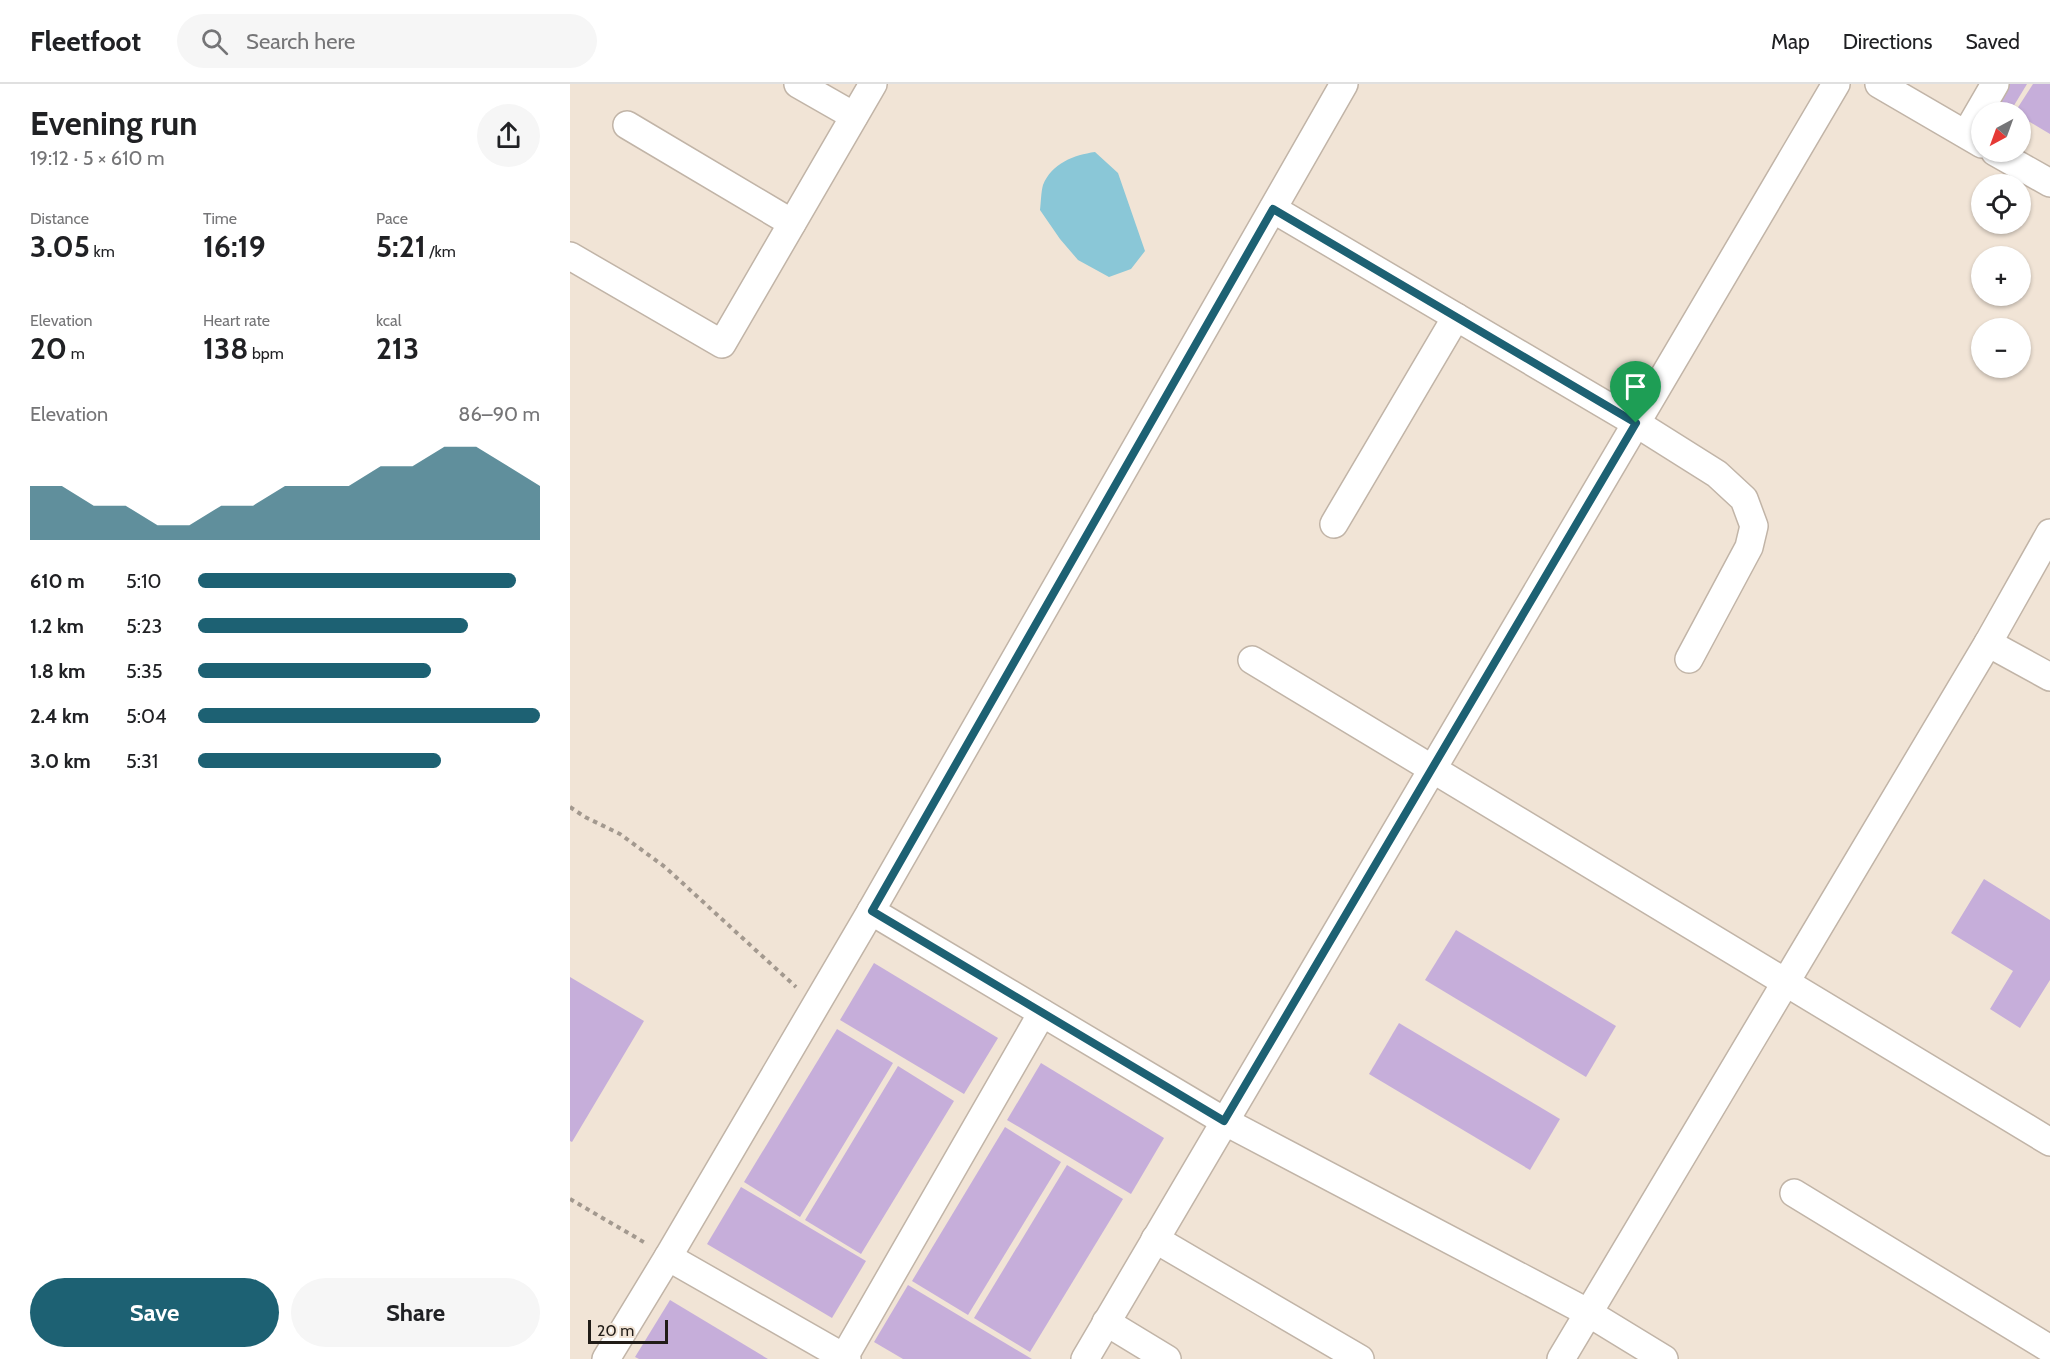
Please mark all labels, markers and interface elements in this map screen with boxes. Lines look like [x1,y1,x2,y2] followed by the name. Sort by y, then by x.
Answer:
[177,14,597,68] search box
[30,24,141,58] text: Fleetfoot
[198,25,231,58] icon: search
[246,28,355,55] text: Search here
[1771,29,1810,54] text: Map
[1843,29,1932,54] text: Directions
[1965,29,2020,54] text: Saved
[1971,102,2031,162] north arrow
[1971,102,2031,378] map controls
[30,103,197,143] text: Evening run
[477,104,540,167] button: share
[30,146,164,170] text: 19:12 · 5 × 610 m
[1971,174,2031,234] button: locate
[30,209,89,228] text: Distance
[203,209,237,228] text: Time
[376,209,408,228] text: Pace
[30,228,90,265] text: 3.05
[203,228,266,265] text: 16:19
[376,228,426,265] text: 5:21
[90,242,115,261] text: km
[426,242,456,261] text: /km
[1971,246,2031,306] button: +
[30,311,93,330] text: Elevation
[203,311,270,330] text: Heart rate
[376,311,402,330] text: kcal
[1971,318,2031,378] button: −
[30,330,67,367] text: 20
[203,330,248,367] text: 138
[376,330,419,367] text: 213
[67,344,85,363] text: m
[248,344,284,363] text: bpm
[1610,361,1661,423] pin
[1619,370,1652,403] icon: arrive
[30,402,108,426] text: Elevation
[458,402,540,426] text: 86–90 m
[30,569,85,593] text: 610 m
[126,569,161,593] text: 5:10
[30,614,84,638] text: 1.2 km
[126,614,162,638] text: 5:23
[30,659,85,683] text: 1.8 km
[126,659,163,683] text: 5:35
[30,704,89,728] text: 2.4 km
[126,704,167,728] text: 5:04
[30,749,91,773] text: 3.0 km
[126,749,158,773] text: 5:31
[30,1278,279,1347] button: Save
[291,1278,540,1347] button: Share
[588,1317,668,1344] scale bar
[597,1321,634,1340] text: 20 m

